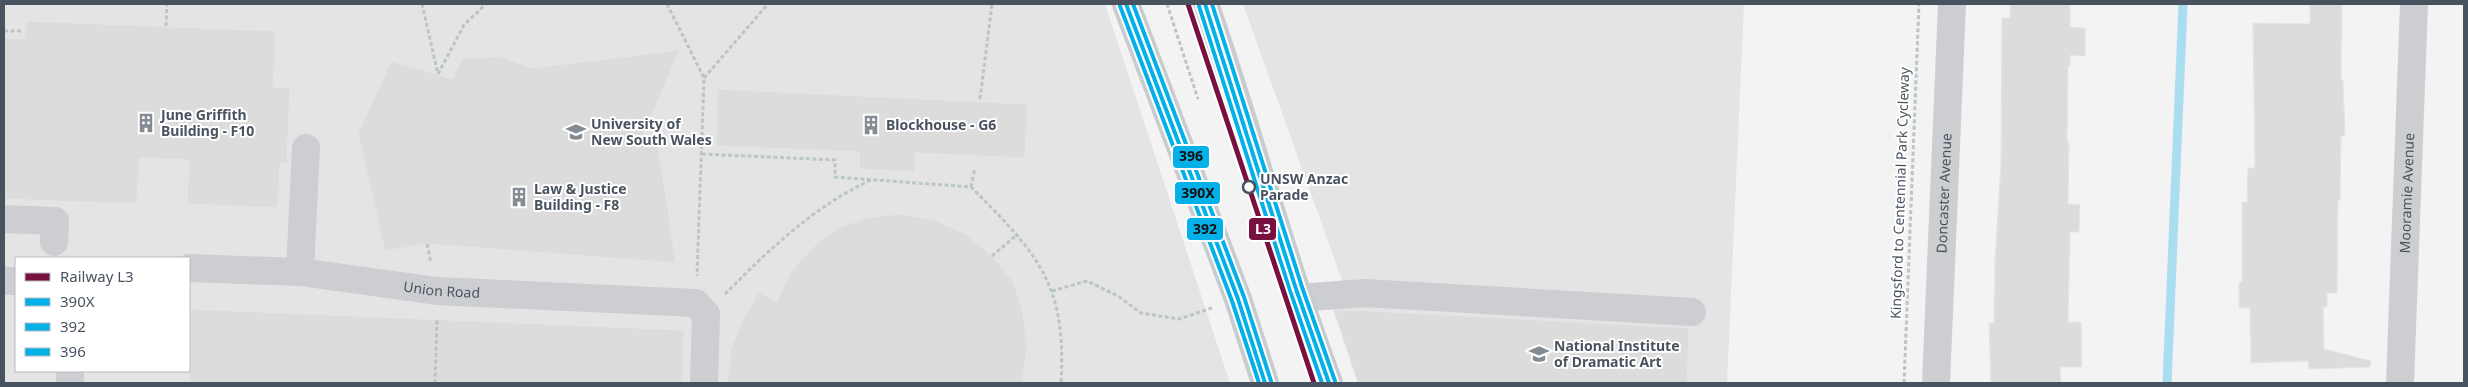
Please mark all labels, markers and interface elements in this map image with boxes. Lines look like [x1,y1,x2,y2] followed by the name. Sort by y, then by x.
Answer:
[1886,66,1913,319] street label: Kingsford to Centennial Park Cycleway
[159,105,254,140] place label: June Griffith Building - F10
[135,112,157,134] building icon: June Griffith Building - F10
[591,114,712,149] place label: University of New South Wales
[860,114,882,136] building icon: Blockhouse - G6
[886,115,996,134] place label: Blockhouse - G6
[565,121,587,143] school or university icon: University of New South Wales
[2395,132,2418,254] street label: Mooramie Avenue
[1931,133,1956,254] street label: Doncaster Avenue
[1172,145,1210,169] line badge: 396
[1179,146,1203,165] text: 396
[1260,169,1348,204] place label: UNSW Anzac Parade
[534,179,627,214] place label: Law & Justice Building - F8
[1242,180,1256,194] marker: UNSW Anzac Parade
[1174,181,1221,205] line badge: 390X
[1181,183,1215,202] text: 390X
[508,186,530,208] building icon: Law & Justice Building - F8
[1186,217,1224,241] line badge: 392
[1248,217,1277,241] line badge: L3
[1193,219,1217,238] text: 392
[1255,219,1271,238] text: L3
[15,257,190,372] legend
[60,266,134,286] text: Railway L3
[402,276,481,302] street label: Union Road
[60,291,95,311] text: 390X
[60,316,86,336] text: 392
[1554,336,1680,371] place label: National Institute of Dramatic Art
[60,341,86,361] text: 396
[1528,343,1550,365] school or university icon: National Institute of Dramatic Art

